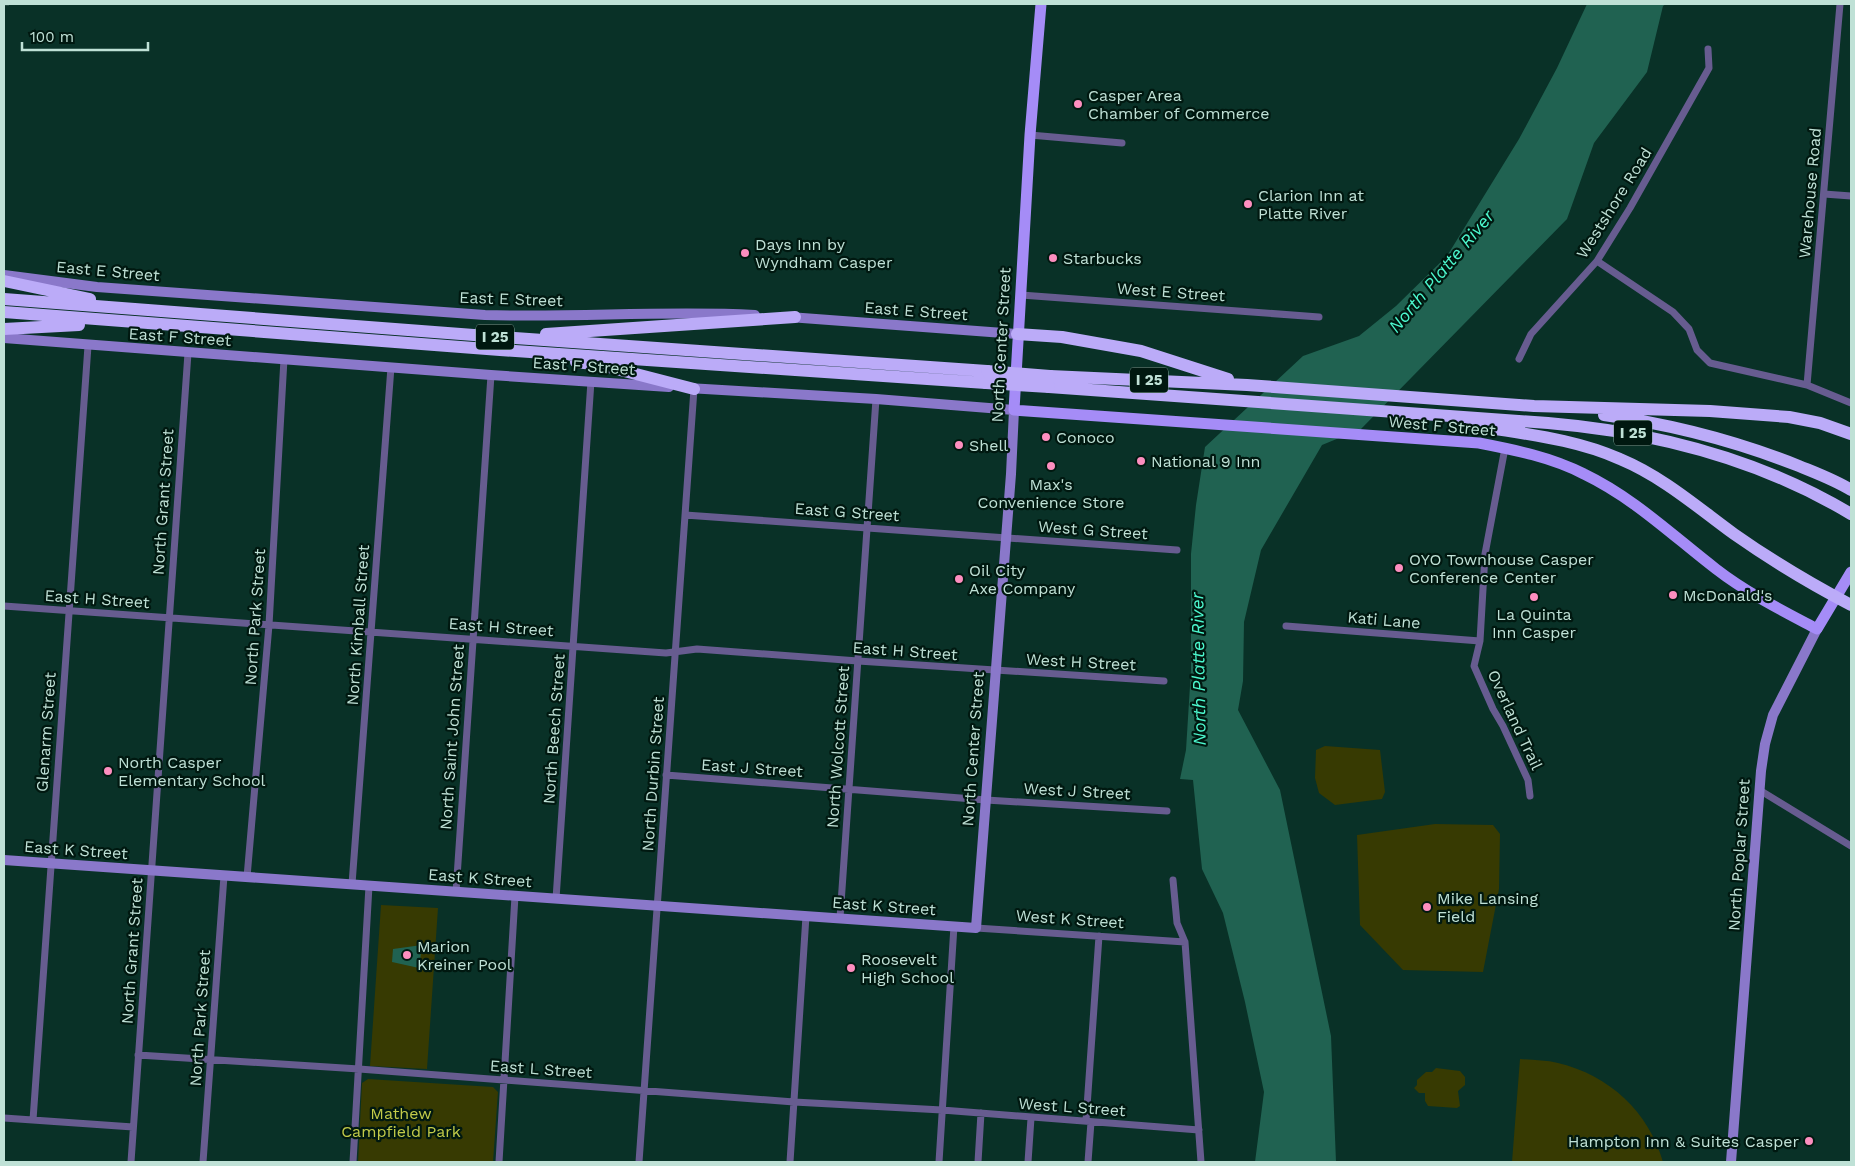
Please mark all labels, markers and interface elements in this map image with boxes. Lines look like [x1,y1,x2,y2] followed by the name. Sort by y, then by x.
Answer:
[22,20,149,52] scale bar
[30,28,74,46] text: 100 m
[1088,86,1269,123] place label: Casper Area Chamber of Commerce
[1072,98,1084,110] marker: Casper Area Chamber of Commerce
[1795,127,1825,259] street label: Warehouse Road
[1572,144,1656,262] street label: Westshore Road
[1258,186,1364,223] place label: Clarion Inn at Platte River
[1242,198,1254,210] marker: Clarion Inn at Platte River
[1384,205,1499,337] water label: North Platte River
[755,235,893,272] place label: Days Inn by Wyndham Casper
[739,247,751,259] marker: Days Inn by Wyndham Casper
[1063,249,1142,268] place label: Starbucks
[1047,252,1059,264] marker: Starbucks
[56,257,161,285] street label: East E Street
[987,267,1015,423] street label: North Center Street
[1116,279,1226,305] street label: West E Street
[459,288,563,310] street label: East E Street
[864,298,969,324] street label: East E Street
[128,324,232,350] street label: East F Street
[476,324,514,350] road number: I 25
[532,353,636,379] street label: East F Street
[1130,368,1168,392] road number: I 25
[1388,412,1497,440] street label: West F Street
[1614,420,1652,446] road number: I 25
[148,428,178,576] street label: North Grant Street
[1056,428,1115,447] place label: Conoco
[1040,431,1052,443] marker: Conoco
[969,436,1008,455] place label: Shell
[953,439,965,451] marker: Shell
[1151,452,1261,471] place label: National 9 Inn
[1135,455,1147,467] marker: National 9 Inn
[1045,460,1057,472] marker: Max's Convenience Store
[978,475,1124,512] place label: Max's Convenience Store
[794,499,900,525] street label: East G Street
[1038,517,1149,543] street label: West G Street
[343,544,373,706] street label: North Kimball Street
[241,548,269,686] street label: North Park Street
[1409,550,1594,587] place label: OYO Townhouse Casper Conference Center
[969,561,1076,598] place label: Oil City Axe Company
[1393,562,1405,574] marker: OYO Townhouse Casper Conference Center
[953,573,965,585] marker: Oil City Axe Company
[44,586,150,612] street label: East H Street
[1683,586,1773,605] place label: McDonald's
[1667,589,1679,601] marker: McDonald's
[1186,591,1210,746] water label: North Platte River
[1528,591,1540,603] marker: La Quinta Inn Casper
[1492,605,1577,642] place label: La Quinta Inn Casper
[1347,607,1421,633] street label: Kati Lane
[448,614,554,640] street label: East H Street
[852,638,958,664] street label: East H Street
[436,643,468,831] street label: North Saint John Street
[1026,650,1137,674] street label: West H Street
[539,653,569,805] street label: North Beech Street
[823,665,853,829] street label: North Wolcott Street
[1484,667,1546,773] street label: Overland Trail
[32,671,60,793] street label: Glenarm Street
[958,671,988,827] street label: North Center Street
[638,696,668,852] street label: North Durbin Street
[118,753,266,790] place label: North Casper Elementary School
[700,755,804,781] street label: East J Street
[102,765,114,777] marker: North Casper Elementary School
[1724,778,1754,932] street label: North Poplar Street
[1023,779,1131,803] street label: West J Street
[24,837,129,863] street label: East K Street
[428,865,533,891] street label: East K Street
[117,877,147,1025] street label: North Grant Street
[1437,889,1539,926] place label: Mike Lansing Field
[832,893,937,919] street label: East K Street
[1421,901,1433,913] marker: Mike Lansing Field
[1015,906,1125,932] street label: West K Street
[417,937,512,974] place label: Marion Kreiner Pool
[186,949,214,1087] street label: North Park Street
[401,949,413,961] marker: Marion Kreiner Pool
[861,950,954,987] place label: Roosevelt High School
[845,962,857,974] marker: Roosevelt High School
[489,1056,593,1082] street label: East L Street
[1018,1094,1127,1120] street label: West L Street
[341,1104,461,1141] park label: Mathew Campfield Park
[1568,1132,1799,1151] place label: Hampton Inn & Suites Casper
[1803,1135,1815,1147] marker: Hampton Inn & Suites Casper

